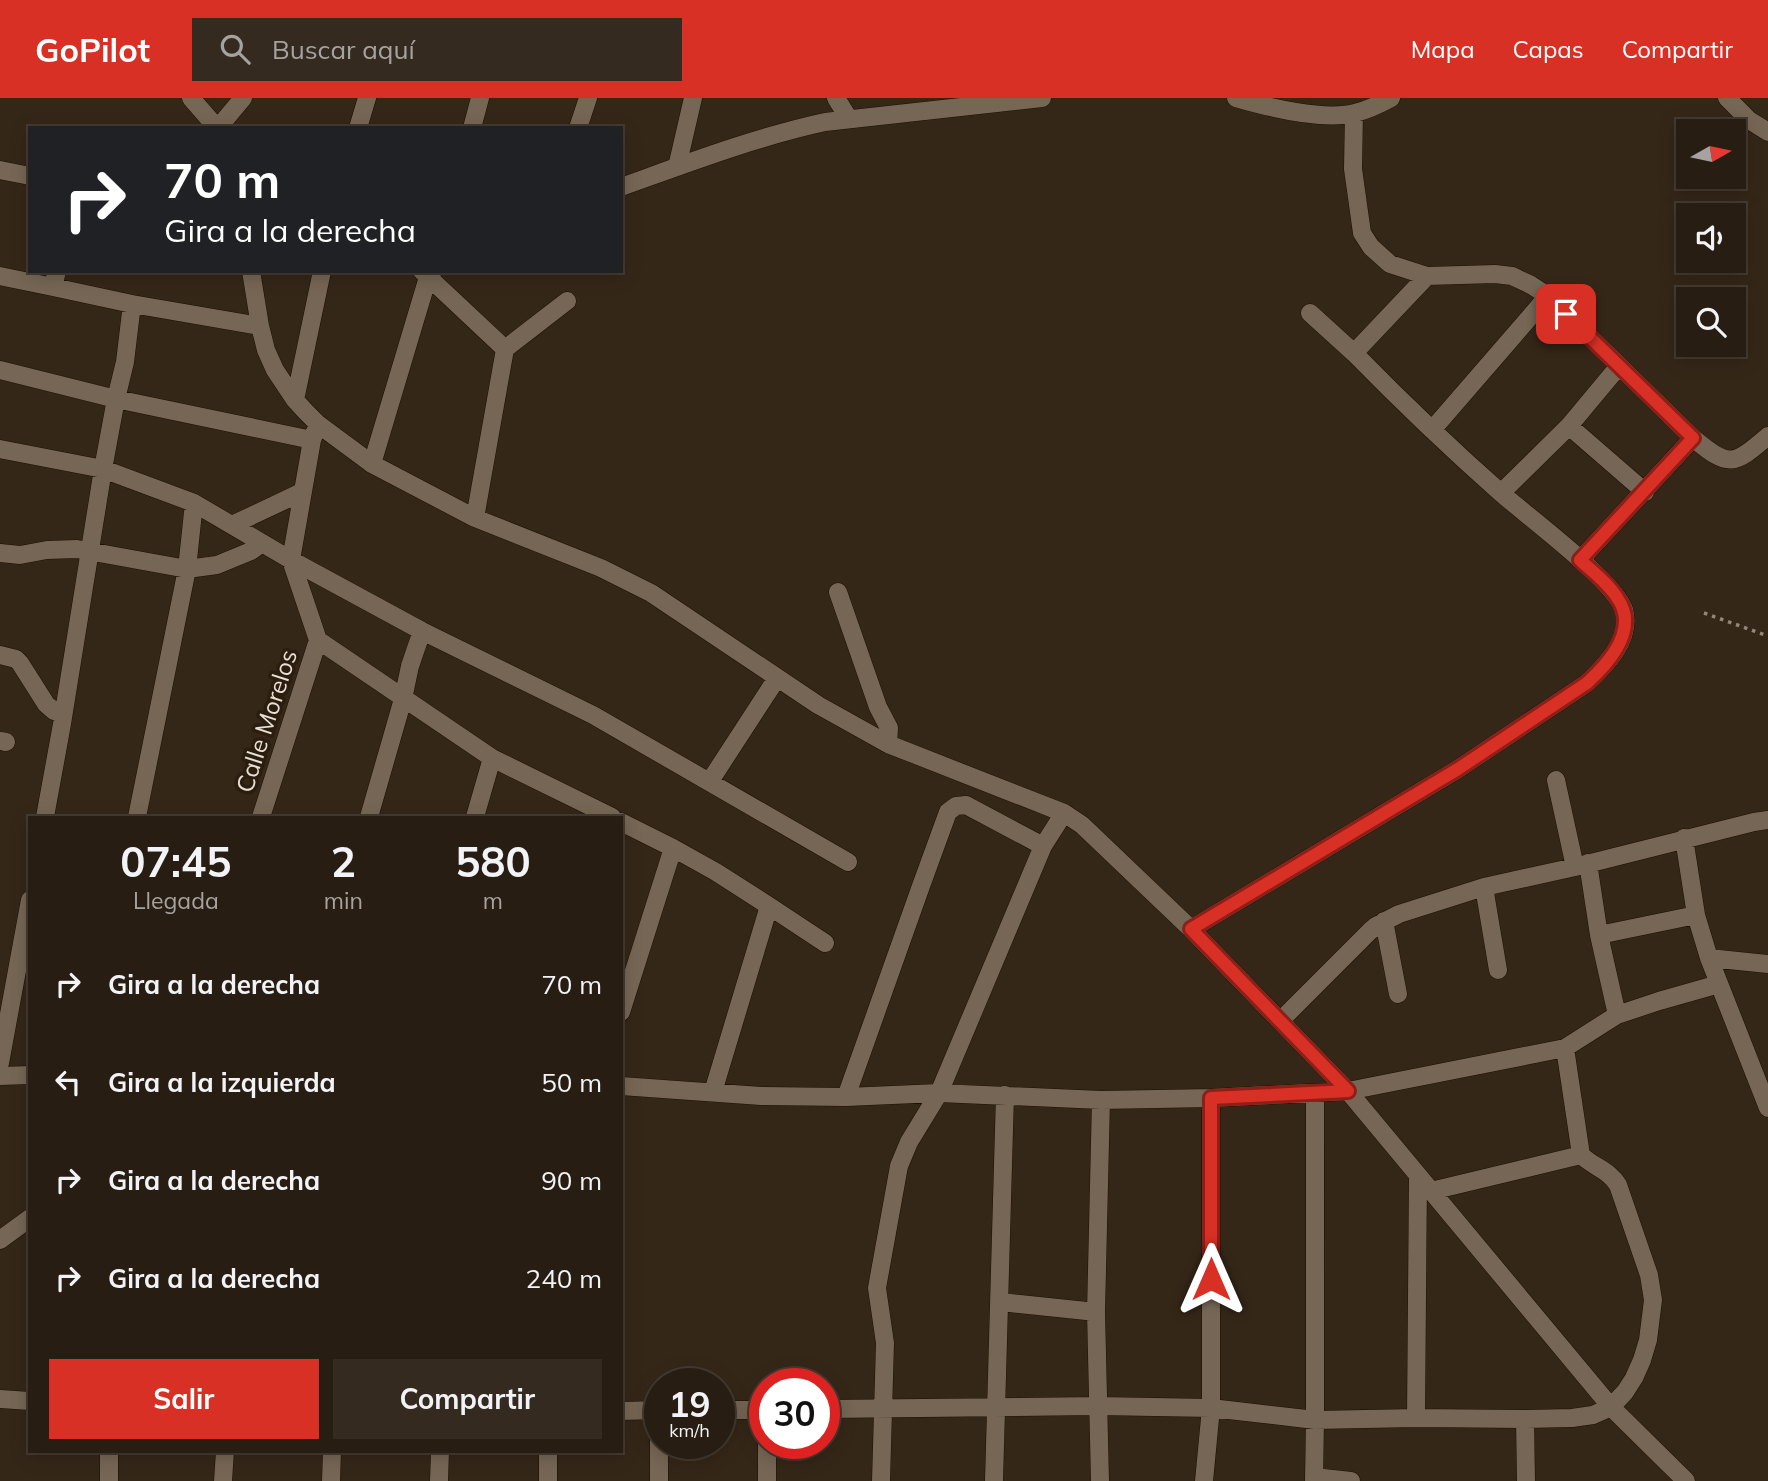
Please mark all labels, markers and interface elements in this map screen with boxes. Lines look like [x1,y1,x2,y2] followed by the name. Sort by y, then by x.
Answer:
[192,18,682,81] search box
[35,29,150,70] text: GoPilot
[216,30,254,68] icon: search
[272,33,415,66] text: Buscar aquí
[1411,34,1475,64] text: Mapa
[1513,34,1584,64] text: Capas
[1622,34,1733,64] text: Compartir
[1676,119,1746,189] north arrow
[1676,119,1746,357] map controls
[164,149,280,210] text: 70 m
[49,154,140,245] icon: right
[1676,203,1746,273] button: sound
[164,210,416,250] text: Gira a la derecha
[1536,284,1596,344] pin
[1676,287,1746,357] button: search
[1547,295,1585,333] icon: arrive
[229,646,303,796] street label: Calle Morelos
[120,835,231,888] text: 07:45
[331,835,356,888] text: 2
[455,835,531,888] text: 580
[133,886,219,915] text: Llegada
[324,886,363,915] text: min
[483,886,503,915] text: m
[49,965,87,1003] icon: right
[108,968,320,1001] text: Gira a la derecha
[541,968,602,1001] text: 70 m
[49,1063,87,1101] icon: left
[108,1066,336,1099] text: Gira a la izquierda
[541,1066,602,1099] text: 50 m
[49,1161,87,1199] icon: right
[108,1164,320,1197] text: Gira a la derecha
[541,1164,602,1197] text: 90 m
[1174,1242,1248,1316] position arrow
[49,1259,87,1297] icon: right
[108,1262,320,1295] text: Gira a la derecha
[526,1262,602,1295] text: 240 m
[49,1359,319,1439] button: Salir
[333,1359,602,1439] button: Compartir
[749,1368,840,1459] speed limit sign: 30
[668,1382,711,1426] text: 19
[669,1419,710,1442] text: km/h

